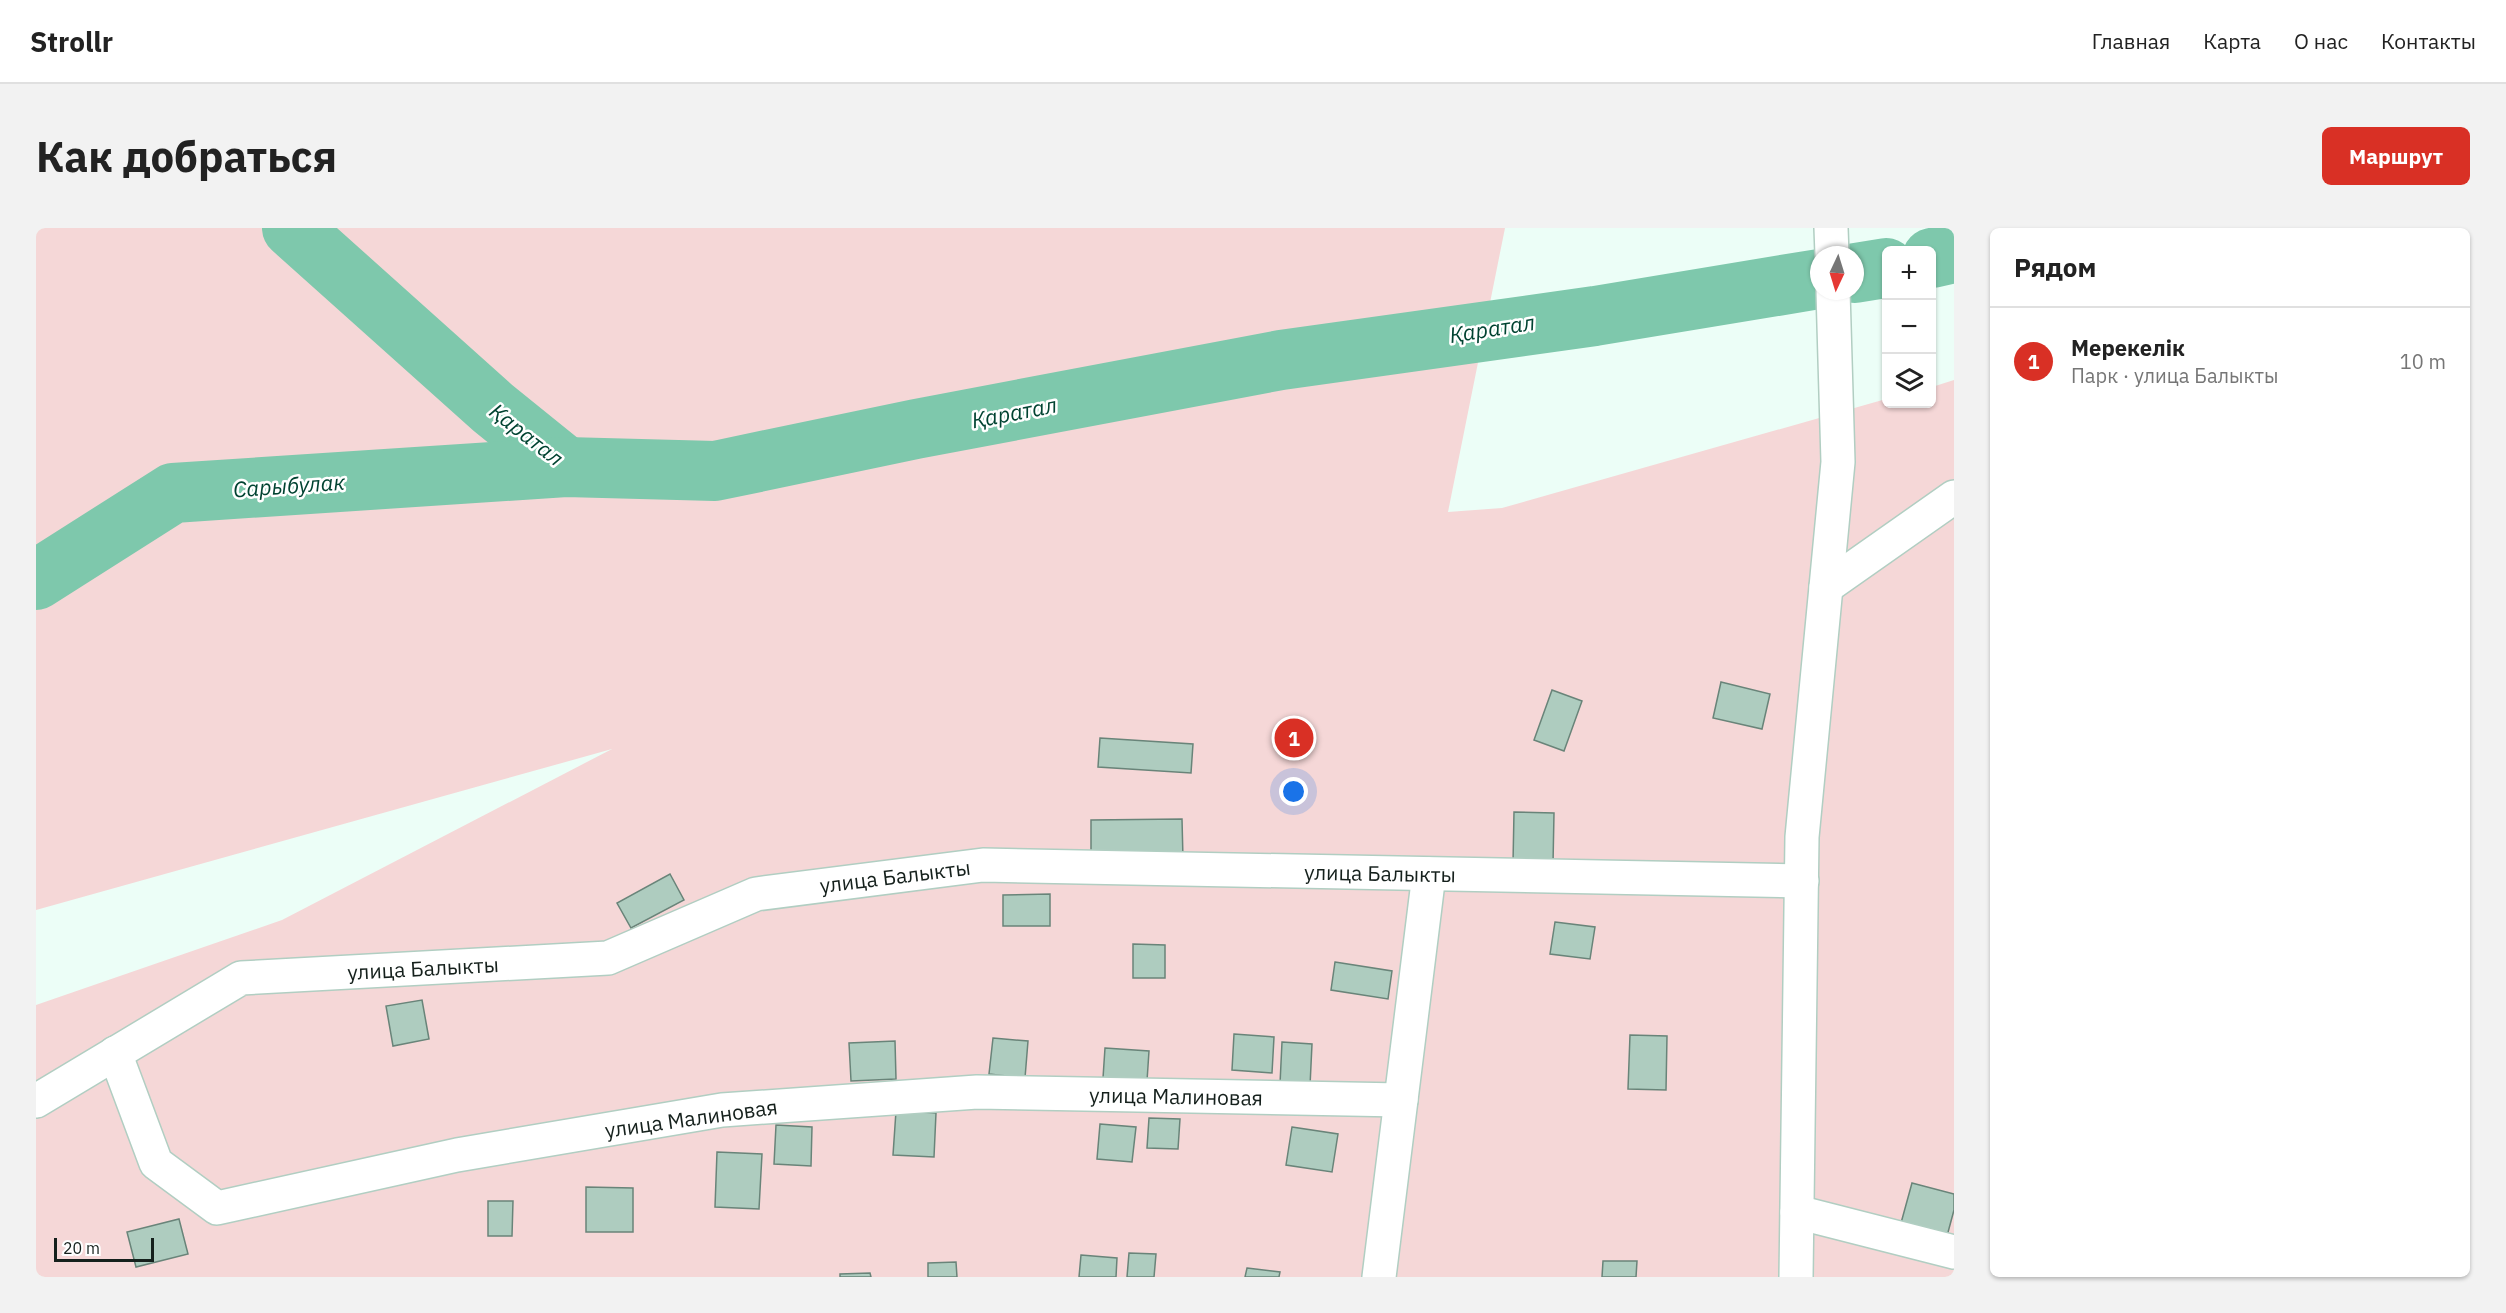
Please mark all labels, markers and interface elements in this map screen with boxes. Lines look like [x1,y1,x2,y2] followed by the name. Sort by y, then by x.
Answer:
[30,23,113,60] text: Strollr
[2092,27,2170,55] text: Главная
[2203,27,2261,55] text: Карта
[2294,27,2348,55] text: О нас
[2381,27,2476,55] text: Контакты
[2322,127,2470,185] button: Маршрут
[36,129,337,184] text: Как добраться
[1810,246,1864,300] north arrow
[1882,246,1936,408] map controls
[1882,246,1936,300] button: +
[2014,250,2096,284] text: Рядом
[1882,300,1936,354] button: −
[1447,307,1537,349] water label: Қаратал
[2071,333,2185,362] text: Мерекелік
[2028,348,2040,375] text: 1
[2400,348,2446,375] text: 10 m
[1882,354,1936,408] button: layers
[2071,362,2279,389] text: Парк · улица Балыкты
[969,389,1059,434] water label: Қаратал
[484,396,570,472] water label: Қаратал
[232,467,346,503] water label: Сарыбулак
[1274,716,1314,760] pin: 1
[1279,777,1308,806] your location
[818,853,972,899] street label: улица Балыкты
[1304,858,1456,888] street label: улица Балыкты
[347,950,499,986] street label: улица Балыкты
[1089,1080,1263,1112] street label: улица Малиновая
[603,1092,779,1144] street label: улица Малиновая
[54,1235,154,1262] scale bar
[63,1238,100,1258] text: 20 m

